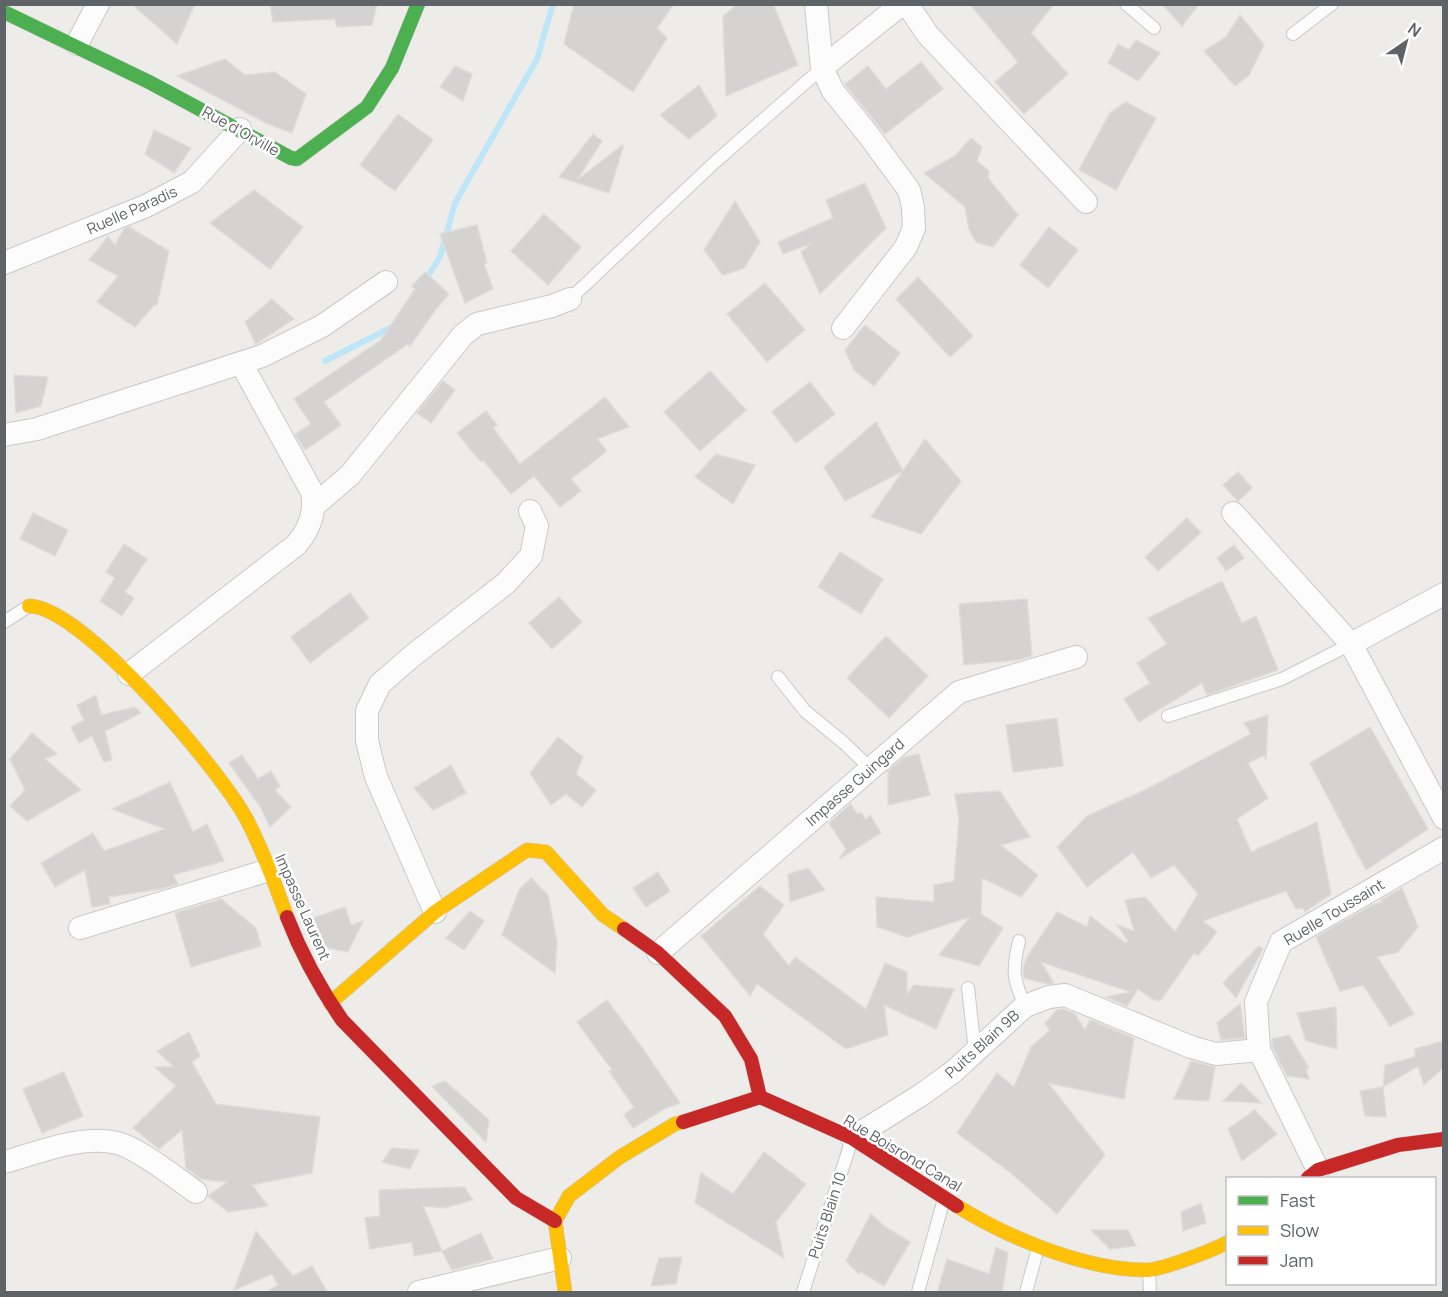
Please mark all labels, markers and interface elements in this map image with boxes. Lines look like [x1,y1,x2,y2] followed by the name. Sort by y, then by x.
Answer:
[1376,12,1436,72] north arrow
[1404,17,1426,42] text: N
[199,101,284,161] street label: Rue d'Orville
[84,181,181,239] street label: Ruelle Paradis
[801,733,909,831] street label: Impasse Guingard
[270,850,336,964] street label: Impasse Laurent
[1280,874,1388,950] street label: Ruelle Toussaint
[940,1005,1024,1083] street label: Puits Blain 9B
[840,1109,966,1197] street label: Rue Boisrond Canal
[803,1169,851,1261] street label: Puits Blain 10
[1226,1177,1436,1285] legend
[1280,1188,1315,1212] text: Fast
[1280,1218,1320,1242] text: Slow
[1280,1248,1314,1272] text: Jam

